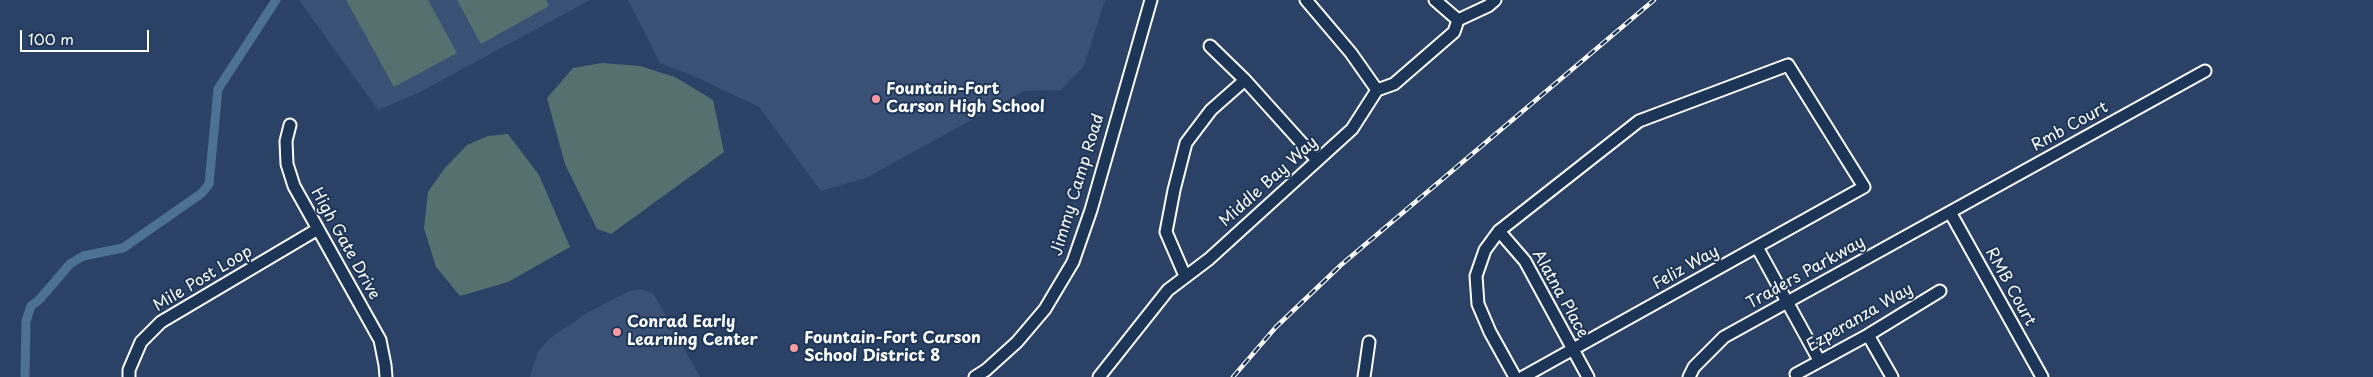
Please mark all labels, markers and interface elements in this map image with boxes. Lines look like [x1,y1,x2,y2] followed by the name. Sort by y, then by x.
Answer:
[22,20,151,52] scale bar
[28,27,74,50] text: 100 m
[886,80,1045,118] place label: Fountain-Fort Carson High School
[870,93,882,105] marker: Fountain-Fort Carson High School
[2028,98,2112,156] street label: Rmb Court
[1047,112,1109,258] street label: Jimmy Camp Road
[1216,133,1322,231] street label: Middle Bay Way
[306,185,384,303] street label: High Gate Drive
[1744,233,1868,313] street label: Traders Parkway
[150,242,256,316] street label: Mile Post Loop
[1650,242,1722,294] street label: Feliz Way
[1981,245,2039,329] street label: RMB Court
[1528,246,1592,342] street label: Alatna Place
[1803,280,1917,356] street label: Ezperanza Way
[627,313,758,351] place label: Conrad Early Learning Center
[611,326,623,338] marker: Conrad Early Learning Center
[804,329,981,367] place label: Fountain-Fort Carson School District 8
[788,342,800,354] marker: Fountain-Fort Carson School District 8

